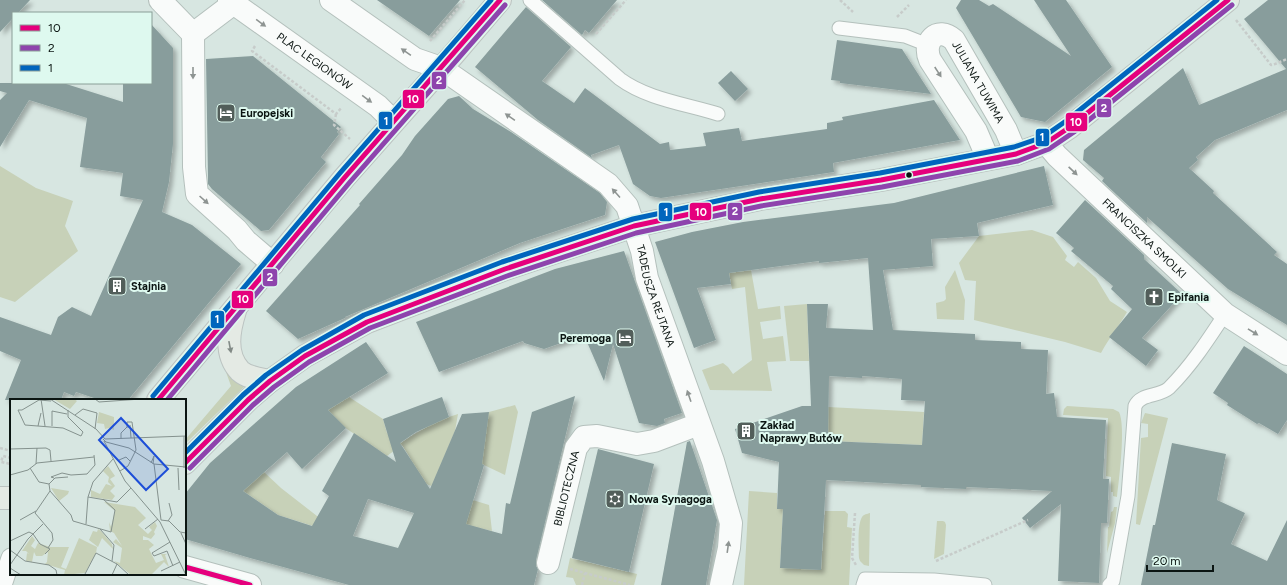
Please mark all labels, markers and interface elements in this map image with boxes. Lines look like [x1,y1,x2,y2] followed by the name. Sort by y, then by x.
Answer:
[12,12,152,84] legend
[256,19,266,27] one-way arrow
[48,21,61,35] text: 10
[274,30,355,92] street label: PLAC LEGIONÓW
[949,39,1007,126] street label: JULIANA TUWIMA
[48,41,55,55] text: 2
[400,48,411,56] one-way arrow
[48,61,53,75] text: 1
[934,66,941,78] one-way arrow
[190,67,197,79] one-way arrow
[431,71,447,90] line badge: 2
[436,74,442,87] text: 2
[402,89,425,109] line badge: 10
[407,93,419,106] text: 10
[361,95,372,103] one-way arrow
[1096,98,1112,118] line badge: 2
[215,102,237,124] hotel icon: Europejski
[1101,102,1107,115] text: 2
[240,107,293,120] place label: Europejski
[378,111,393,130] line badge: 1
[1065,112,1088,132] line badge: 10
[505,113,516,121] one-way arrow
[384,115,388,128] text: 1
[1070,116,1082,129] text: 10
[1035,128,1050,147] line badge: 1
[1040,131,1044,144] text: 1
[1068,166,1078,176] one-way arrow
[904,170,914,180] unlabelled marker
[611,188,620,198] one-way arrow
[199,195,208,204] one-way arrow
[1100,196,1189,281] street label: FRANCISZKA SMOLKI
[658,202,673,222] line badge: 1
[689,202,712,221] line badge: 10
[727,202,743,221] line badge: 2
[732,205,738,218] text: 2
[664,206,668,219] text: 1
[695,206,707,219] text: 10
[634,243,678,349] street label: TADEUSZA REJTANA
[262,268,278,287] line badge: 2
[267,271,273,284] text: 2
[106,275,128,297] building icon: Stajnia
[131,280,166,293] place label: Stajnia
[1143,286,1165,308] church icon: Epifania
[231,290,254,309] line badge: 10
[1168,291,1209,304] place label: Epifania
[237,293,249,306] text: 10
[210,310,225,329] line badge: 1
[215,313,219,326] text: 1
[614,327,636,349] hotel icon: Peremoga
[1248,328,1258,336] one-way arrow
[560,332,611,345] place label: Peremoga
[228,341,234,354] one-way arrow
[686,389,692,401] one-way arrow
[10,399,186,575] inset map
[760,419,842,445] place label: Zakład Naprawy Butów
[735,420,757,442] building icon: Zakład Naprawy Butów
[551,449,582,527] street label: BIBLIOTECZNA
[604,488,626,510] synagogue icon: Nowa Synagoga
[629,493,712,506] place label: Nowa Synagoga
[725,541,732,553] one-way arrow
[1147,547,1213,573] scale bar
[1153,554,1181,568] text: 20 m

